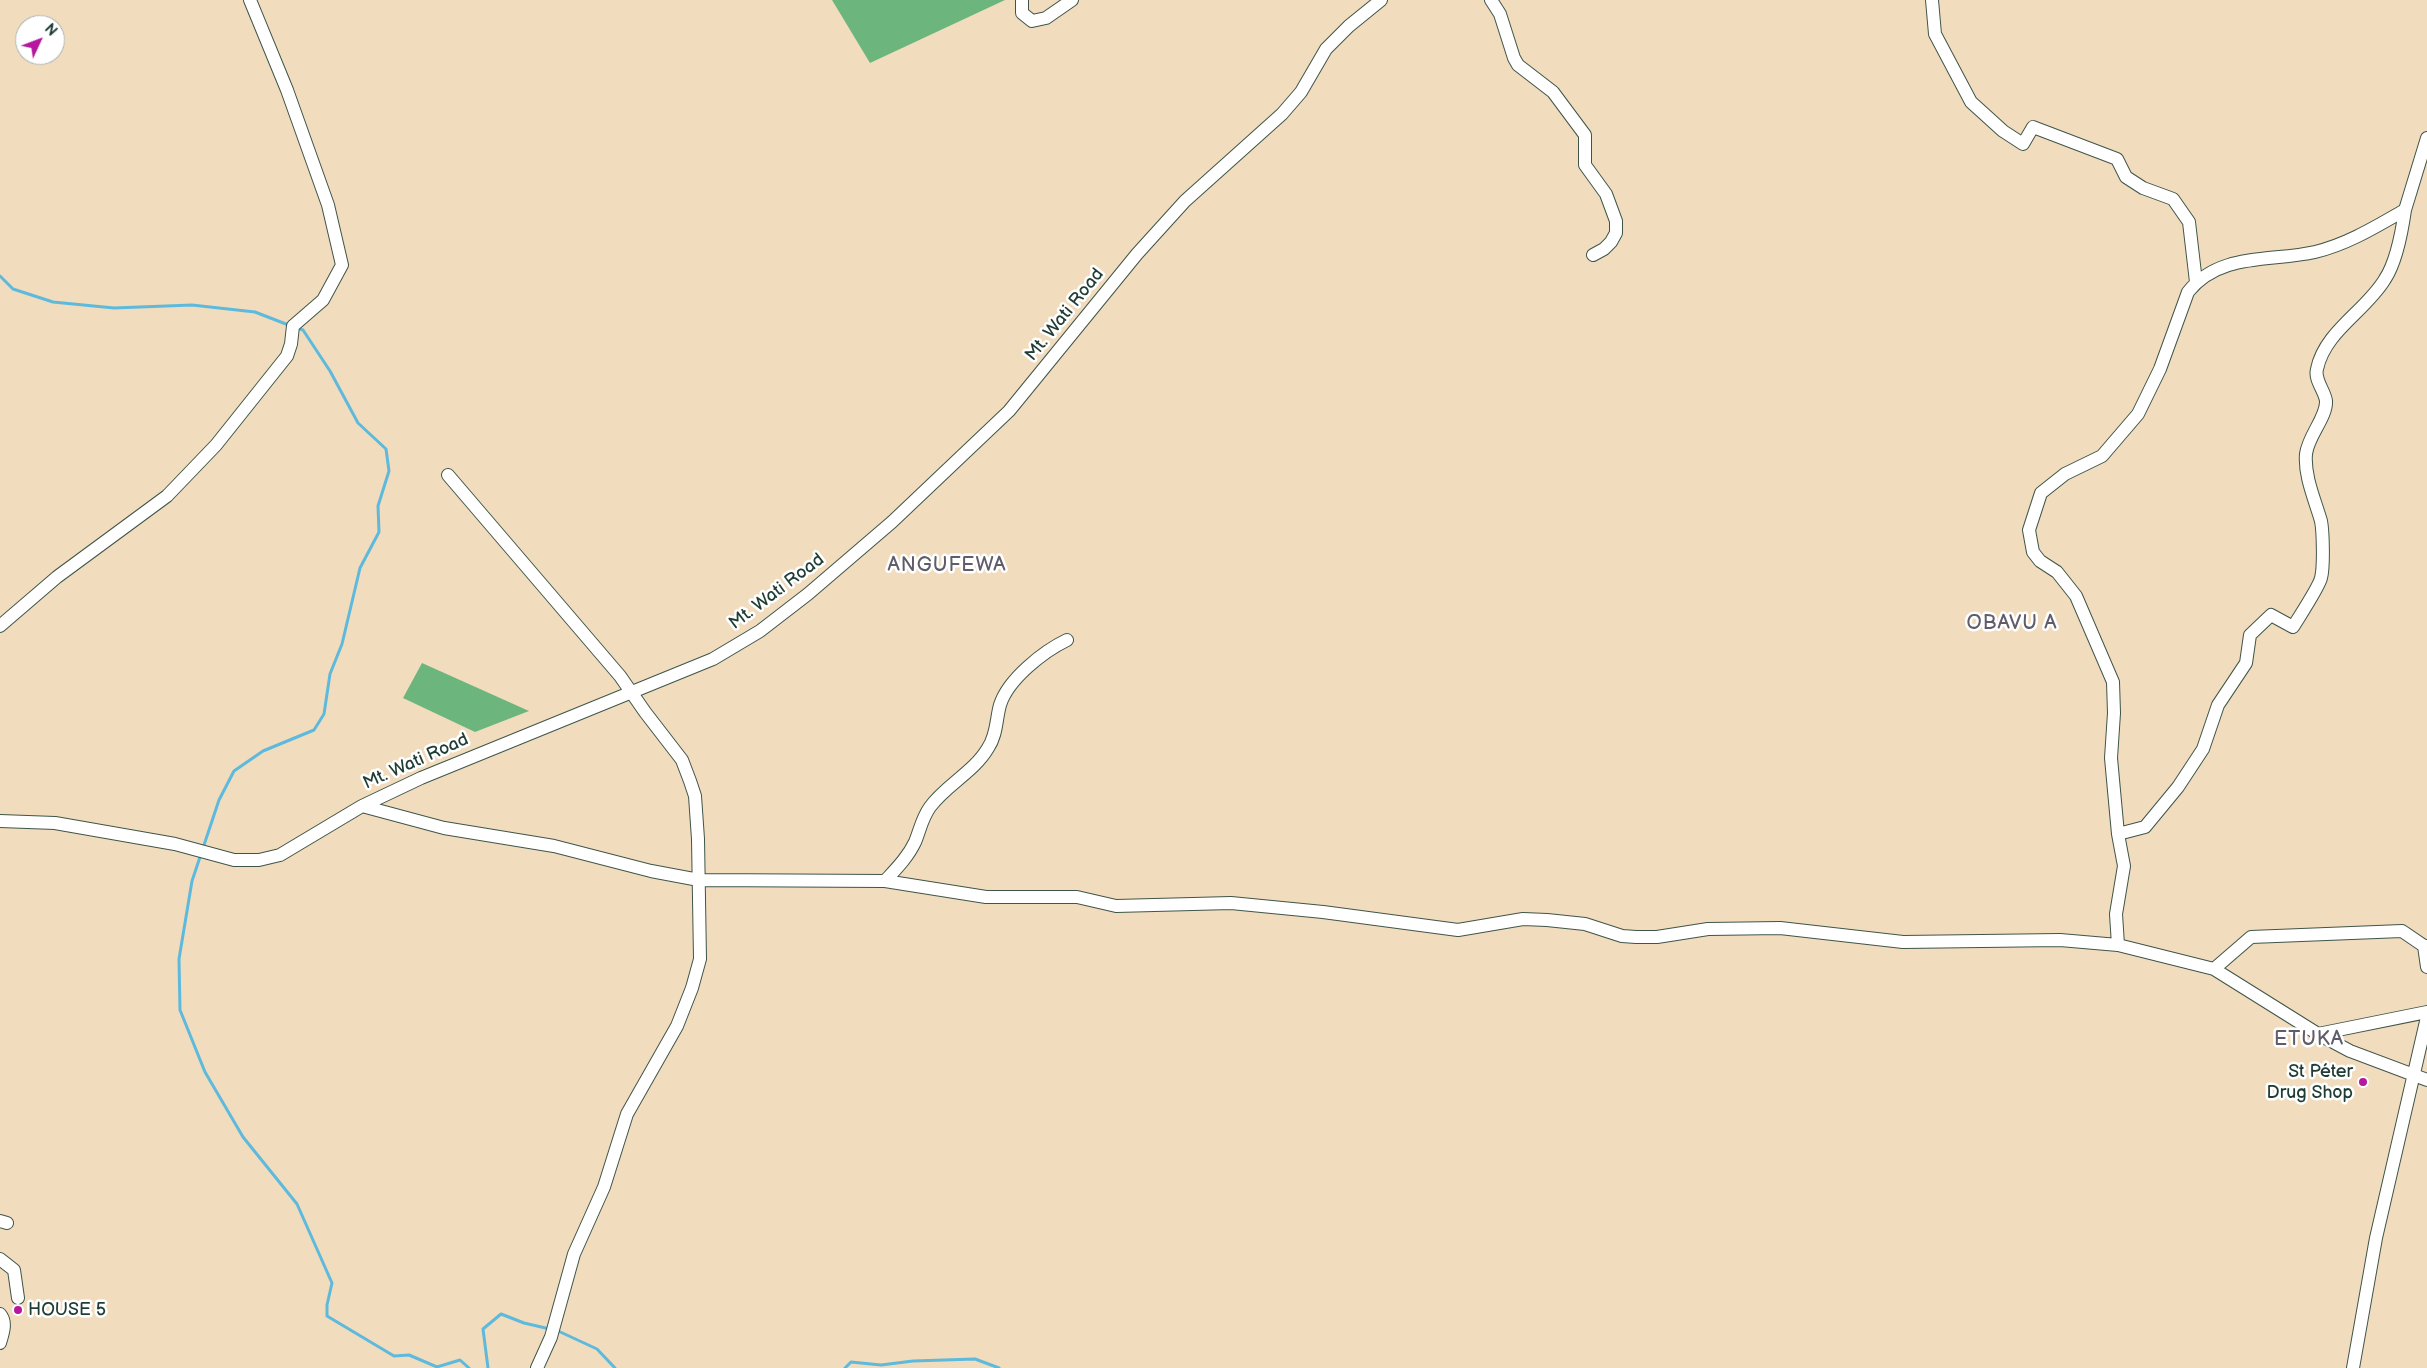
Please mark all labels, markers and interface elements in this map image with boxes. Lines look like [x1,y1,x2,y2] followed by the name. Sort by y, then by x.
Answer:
[15,15,65,65] north arrow
[41,20,60,40] text: N
[1021,264,1109,366] street label: Mt. Wati Road
[725,549,829,635] street label: Mt. Wati Road
[887,554,1007,578] district label: ANGUFEWA
[1966,612,2058,636] district label: OBAVU A
[360,729,472,795] street label: Mt. Wati Road
[2273,1028,2345,1052] district label: ETUKA
[2267,1061,2353,1104] place label: St Péter Drug Shop
[2357,1076,2369,1088] marker: St Péter Drug Shop
[28,1299,106,1321] place label: HOUSE 5
[12,1304,24,1316] marker: HOUSE 5

